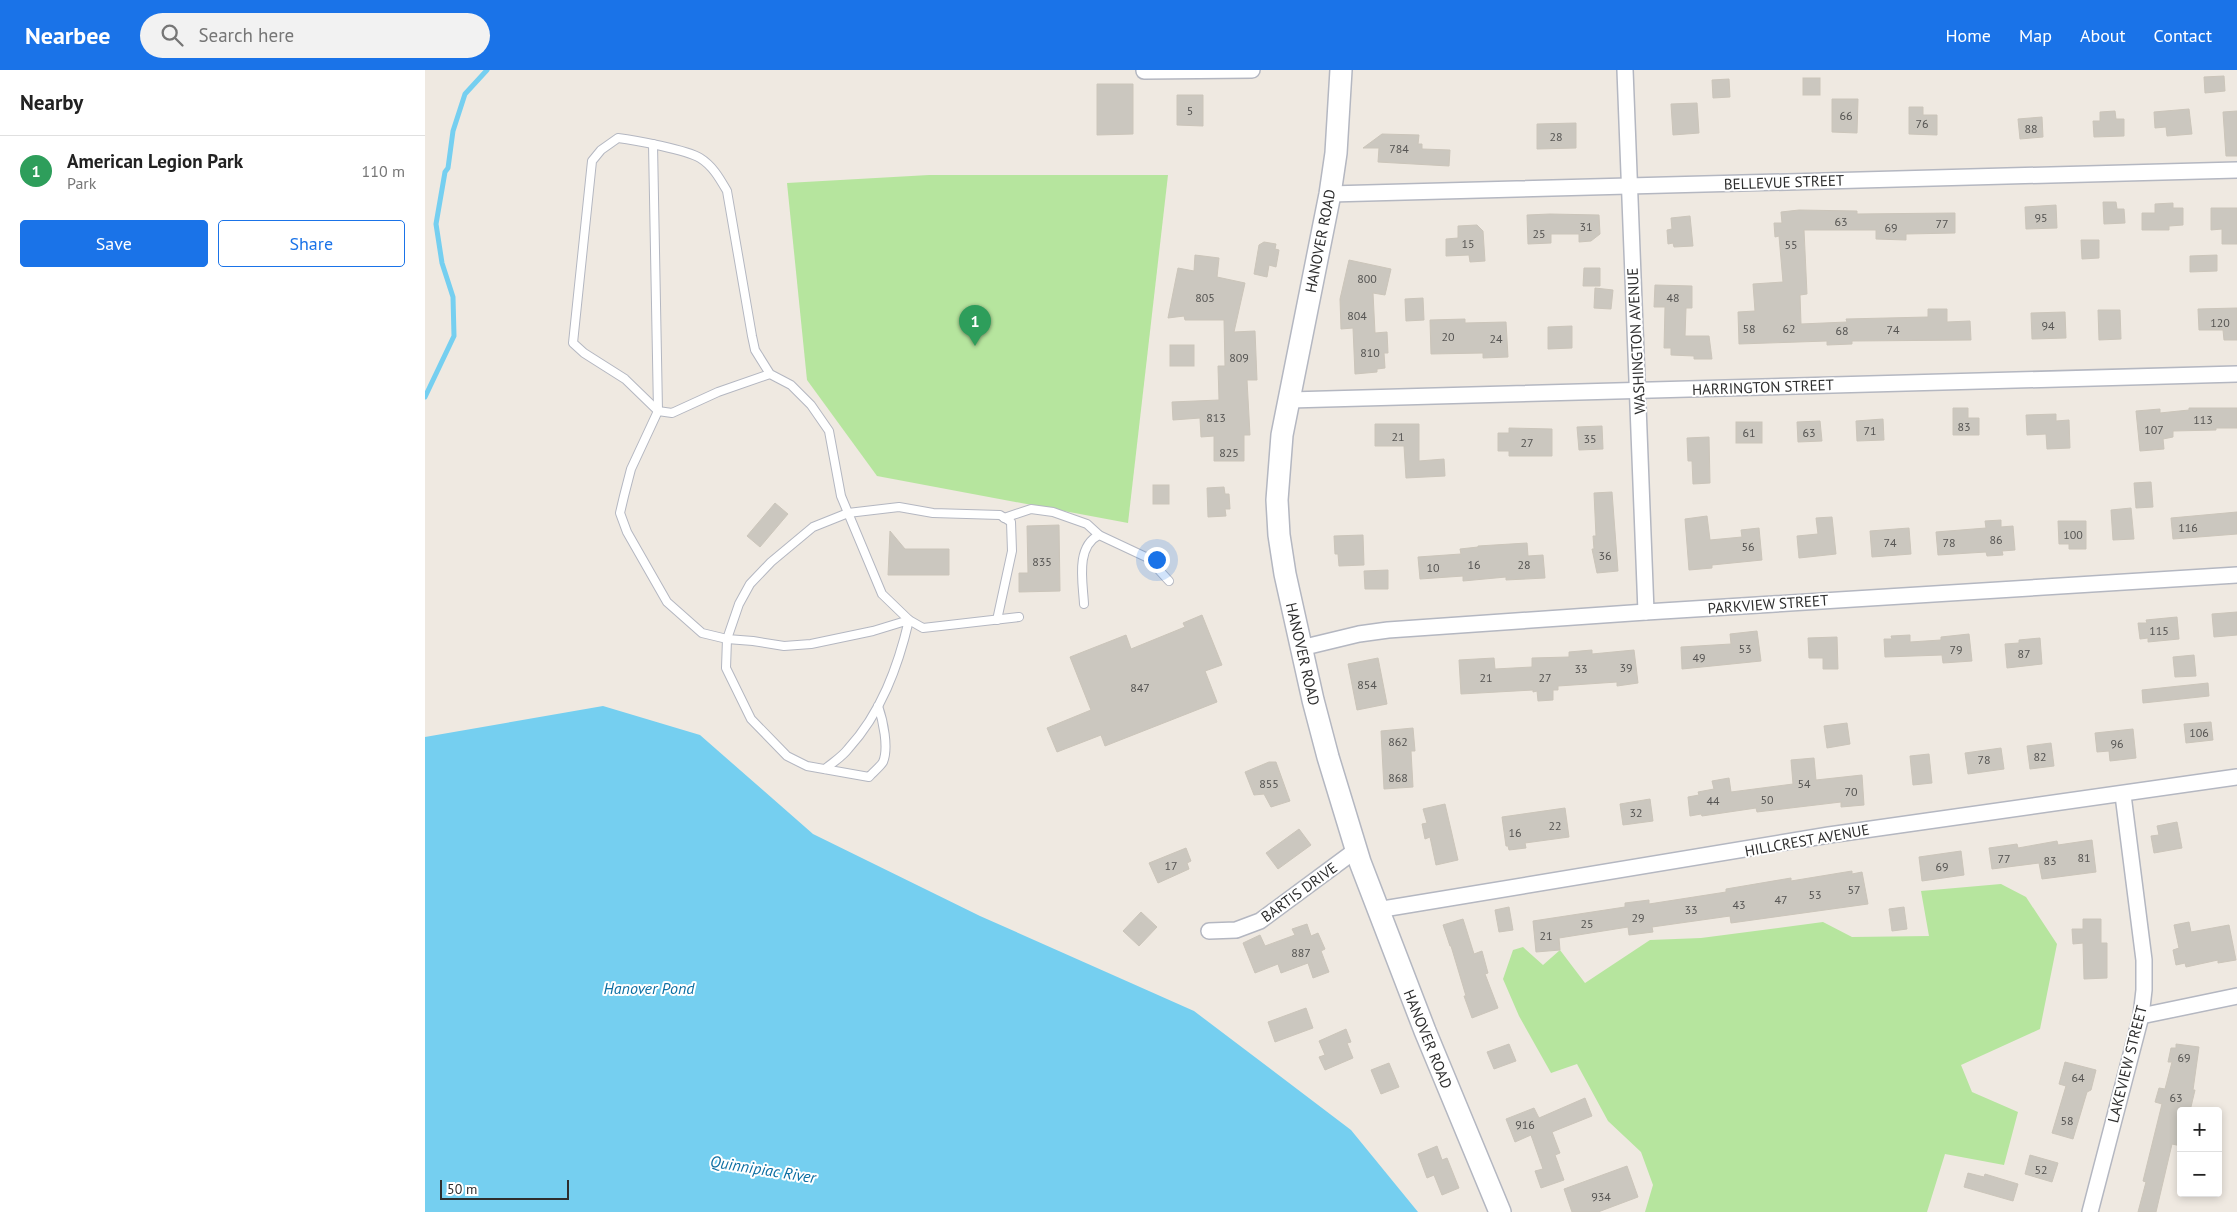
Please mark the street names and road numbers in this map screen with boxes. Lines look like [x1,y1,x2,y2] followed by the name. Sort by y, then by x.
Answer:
[1724,170,1845,194] street label: BELLEVUE STREET
[1301,188,1339,294] street label: HANOVER ROAD
[1623,267,1649,415] street label: WASHINGTON AVENUE
[1692,375,1835,399] street label: HARRINGTON STREET
[1707,590,1830,618] street label: PARKVIEW STREET
[1282,601,1324,707] street label: HANOVER ROAD
[1743,820,1871,860] street label: HILLCREST AVENUE
[1257,858,1341,926] street label: BARTIS DRIVE
[1400,987,1456,1091] street label: HANOVER ROAD
[2103,1003,2151,1125] street label: LAKEVIEW STREET

